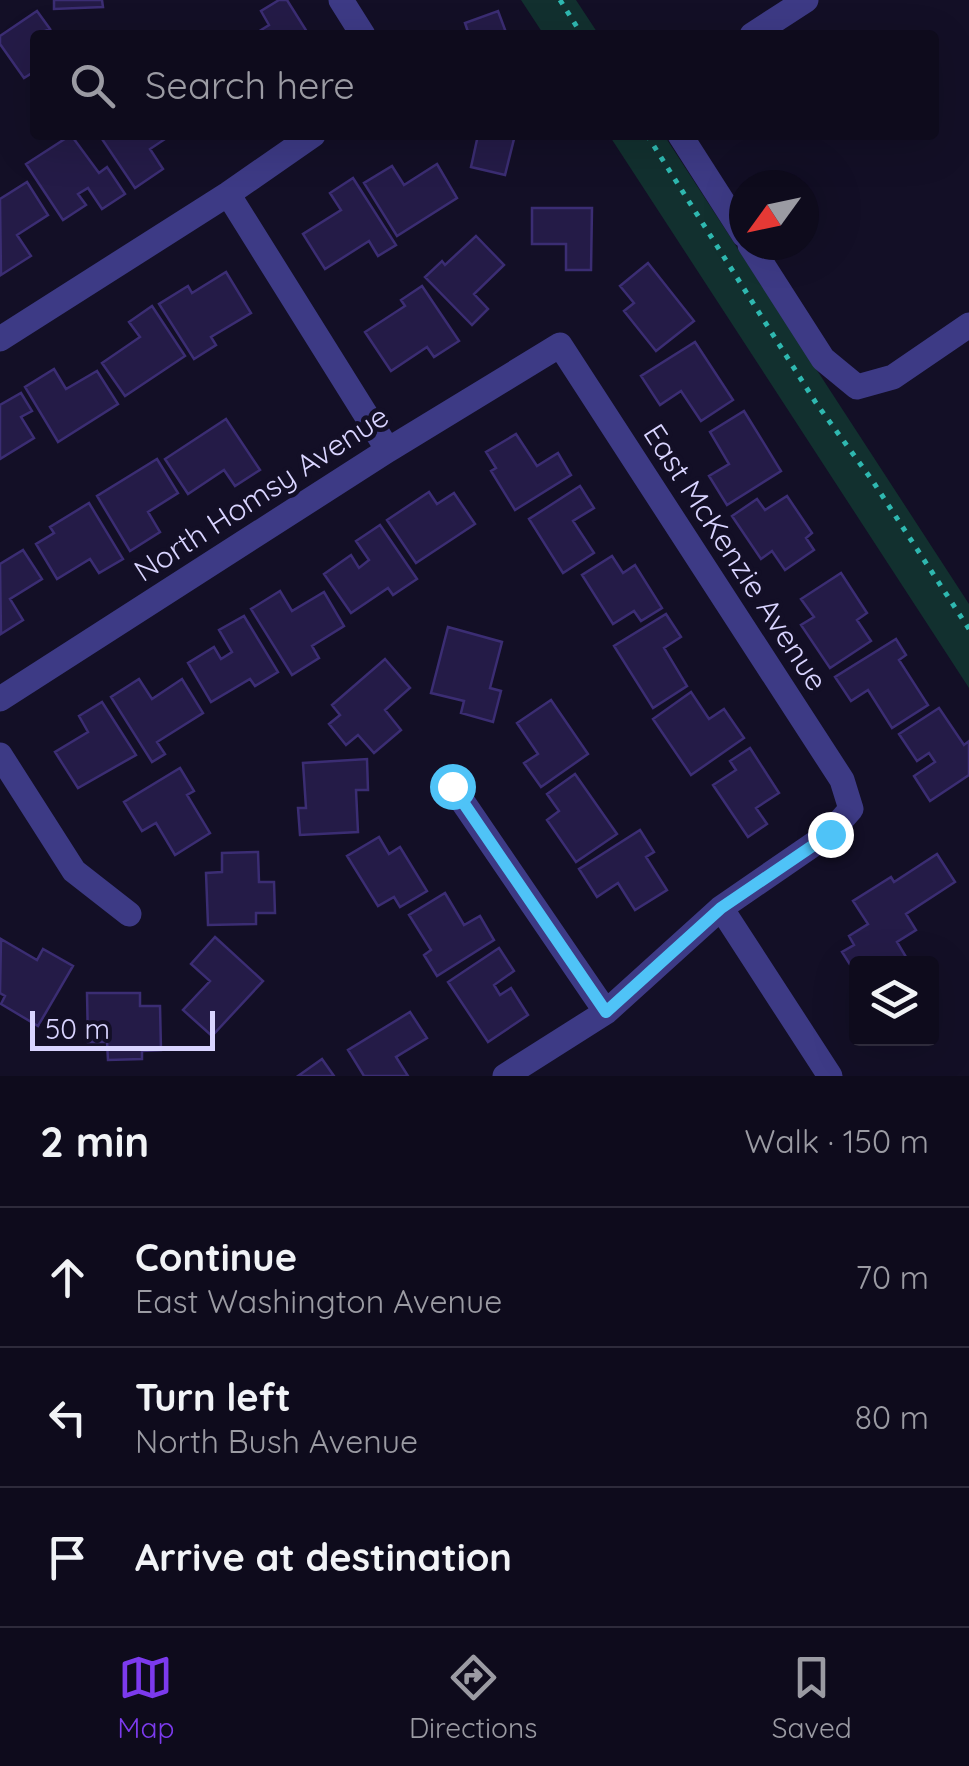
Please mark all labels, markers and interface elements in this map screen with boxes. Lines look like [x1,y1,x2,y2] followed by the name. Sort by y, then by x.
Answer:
[30,30,939,140] search box
[65,58,120,113] icon: search
[145,61,355,109] text: Search here
[729,170,819,260] north arrow
[127,396,395,590] street label: North Homsy Avenue
[636,416,836,698] street label: East McKenzie Avenue
[430,764,476,810] route start
[808,812,854,858] route end
[849,956,939,1046] map controls
[849,956,939,1046] button: layers
[30,1006,215,1050] scale bar
[45,1011,110,1046] text: 50 m
[40,1115,149,1168] text: 2 min
[745,1121,929,1161] text: Walk · 150 m
[135,1233,297,1281] text: Continue
[40,1250,95,1305] icon: ahead
[856,1257,929,1297] text: 70 m
[135,1281,502,1321] text: East Washington Avenue
[135,1373,291,1421] text: Turn left
[40,1390,95,1445] icon: left
[855,1397,929,1437] text: 80 m
[135,1421,418,1461] text: North Bush Avenue
[40,1530,95,1585] icon: arrive
[135,1533,512,1581] text: Arrive at destination
[117,1650,174,1745] tab: Map
[409,1650,537,1745] tab: Directions
[772,1650,852,1745] tab: Saved

